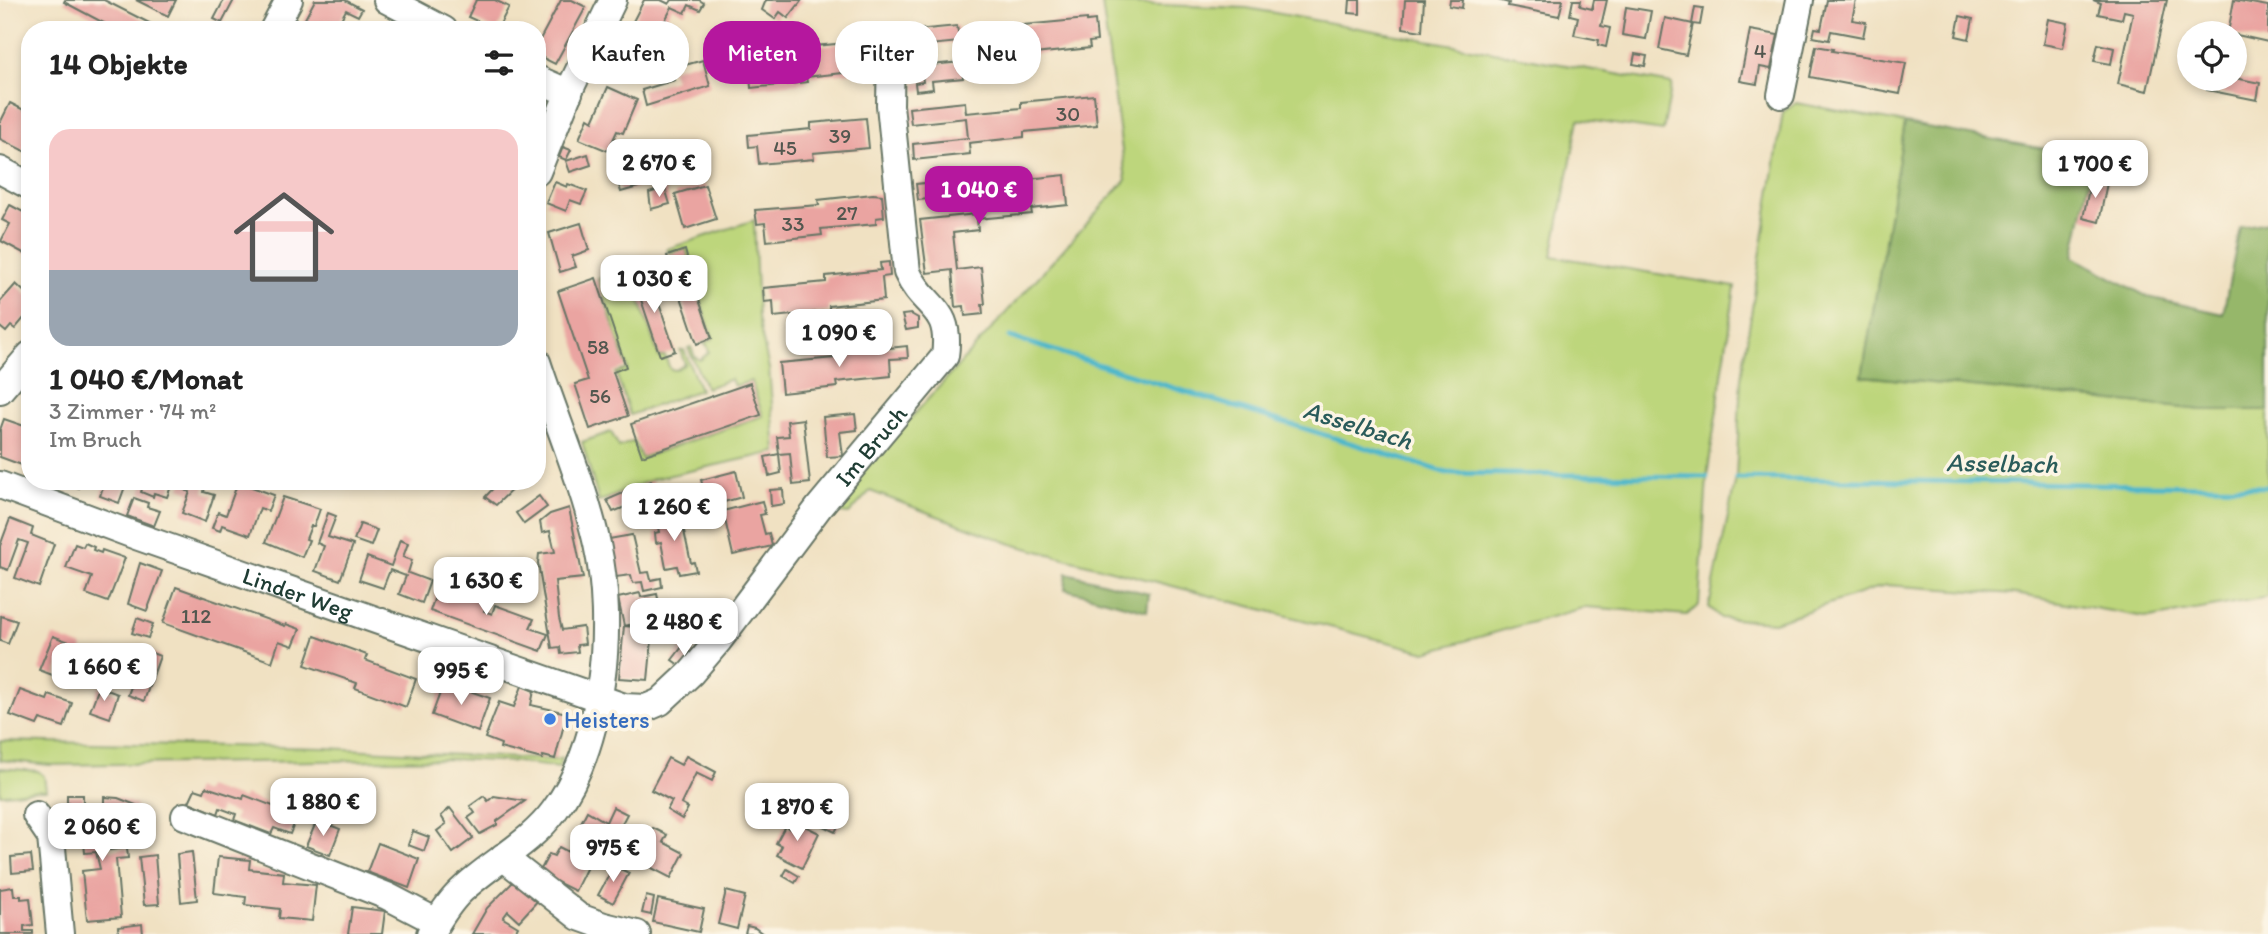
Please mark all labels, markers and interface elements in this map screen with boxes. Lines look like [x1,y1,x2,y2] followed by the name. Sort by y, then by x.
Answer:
[567,21,689,84] chip: Kaufen
[703,21,821,84] chip: Mieten
[835,21,938,84] chip: Filter
[952,21,1041,84] chip: Neu
[2177,21,2247,91] map controls
[2177,21,2247,91] button: locate
[1754,38,1767,63] house number: 4
[480,44,518,82] icon: filters
[49,45,188,82] text: 14 Objekte
[1056,101,1080,126] house number: 30
[829,123,851,148] house number: 39
[773,135,797,160] house number: 45
[594,140,724,199] pin: 2 670 €
[2030,140,2160,200] pin: 1 700 €
[622,148,696,176] text: 2 670 €
[2058,149,2132,177] text: 1 700 €
[914,166,1044,226] pin: 1 040 €
[221,174,347,300] icon: home
[941,175,1017,203] text: 1 040 €
[836,200,858,225] house number: 27
[782,211,804,236] house number: 33
[589,256,719,315] pin: 1 030 €
[616,264,692,292] text: 1 030 €
[774,310,904,369] pin: 1 090 €
[802,318,876,346] text: 1 090 €
[587,334,609,359] house number: 58
[49,360,243,397] text: 1 040 €/Monat
[589,383,611,408] house number: 56
[1300,393,1416,457] water label: Asselbach
[49,397,216,425] text: 3 Zimmer · 74 m²
[828,399,913,492] street label: Im Bruch
[49,425,142,453] text: Im Bruch
[1946,446,2058,480] water label: Asselbach
[609,484,739,543] pin: 1 260 €
[638,492,710,520] text: 1 260 €
[421,558,551,617] pin: 1 630 €
[239,560,358,626] street label: Linder Weg
[449,566,523,594] text: 1 630 €
[619,598,749,658] pin: 2 480 €
[181,603,211,628] house number: 112
[646,607,722,635] text: 2 480 €
[39,644,169,703] pin: 1 660 €
[412,648,510,707] pin: 995 €
[68,652,140,680] text: 1 660 €
[434,656,488,684] text: 995 €
[564,705,650,734] place label: Heisters
[542,711,558,727] marker: Heisters
[258,778,388,838] pin: 1 880 €
[732,784,862,843] pin: 1 870 €
[286,787,360,815] text: 1 880 €
[761,792,833,820] text: 1 870 €
[37,804,167,863] pin: 2 060 €
[64,812,140,840] text: 2 060 €
[564,824,662,884] pin: 975 €
[586,833,640,861] text: 975 €

